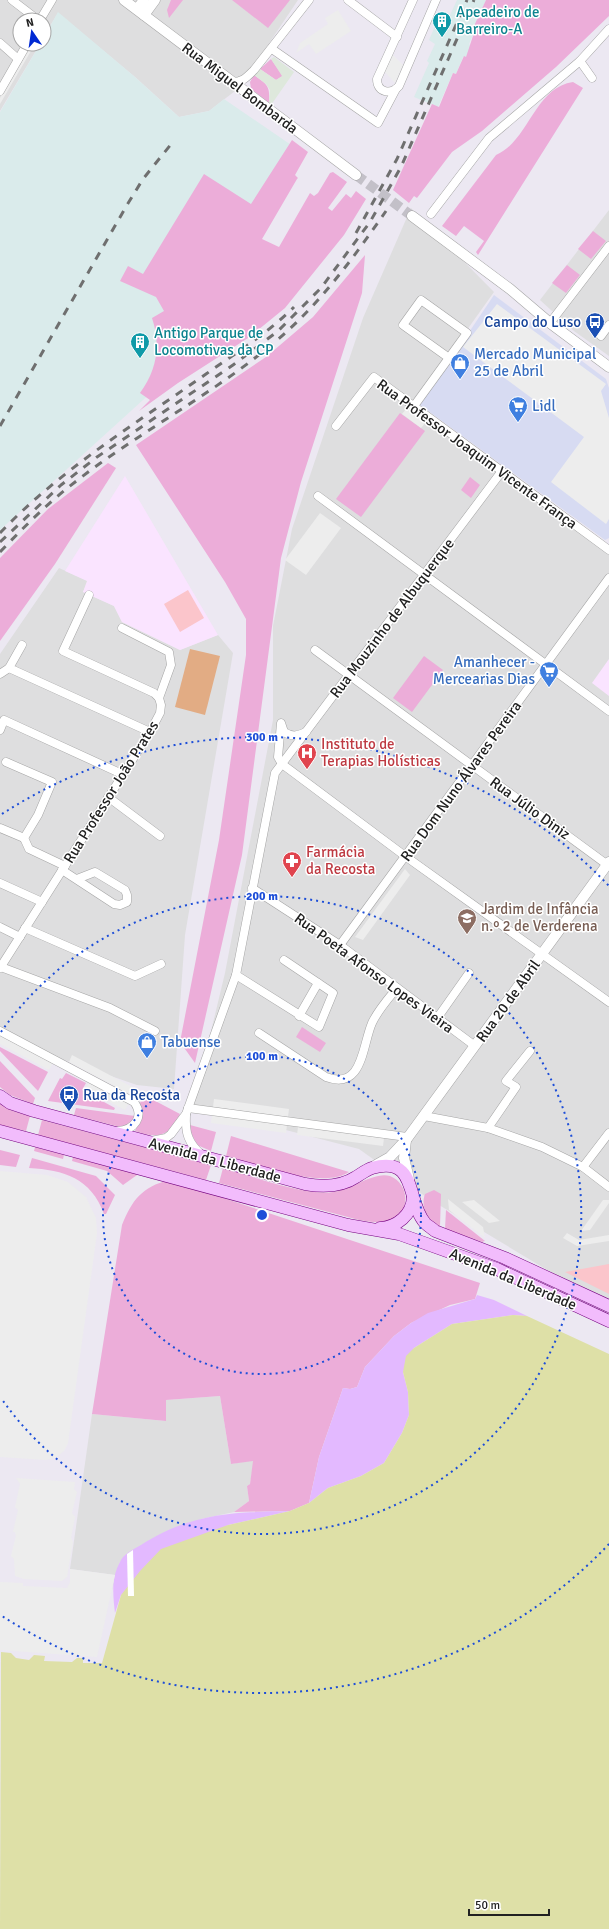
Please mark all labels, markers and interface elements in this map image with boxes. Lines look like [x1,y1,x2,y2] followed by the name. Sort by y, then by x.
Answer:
[456,3,540,38] place label: Apeadeiro de Barreiro-A
[431,10,453,38] building icon: Apeadeiro de Barreiro-A
[12,12,52,52] north arrow
[25,16,35,30] text: N
[178,39,302,137] street label: Rua Miguel Bombarda
[584,311,606,339] bus stop icon: Campo do Luso
[484,313,581,331] place label: Campo do Luso
[154,324,274,359] place label: Antigo Parque de Locomotivas da CP
[129,331,151,359] building icon: Antigo Parque de Locomotivas da CP
[474,345,596,380] place label: Mercado Municipal 25 de Abril
[449,352,471,380] shop icon: Mercado Municipal 25 de Abril
[373,375,581,533] street label: Rua Professor Joaquim Vicente França
[507,395,529,423] supermarket icon: Lidl
[532,397,556,415] place label: Lidl
[326,535,458,701] street label: Rua Mouzinho de Albuquerque
[433,653,535,688] place label: Amanhecer - Mercearias Dias
[538,660,560,688] supermarket icon: Amanhecer - Mercearias Dias
[396,697,525,865] street label: Rua Dom Nuno Álvares Pereira
[60,717,162,867] street label: Rua Professor João Prates
[246,730,278,745] text: 300 m
[321,735,441,770] place label: Instituto de Terapias Holísticas
[296,742,318,770] hospital icon: Instituto de Terapias Holísticas
[486,773,574,843] street label: Rua Júlio Diniz
[306,843,375,878] place label: Farmácia da Recosta
[281,850,303,878] pharmacy icon: Farmácia da Recosta
[246,889,278,904] text: 200 m
[481,900,599,935] place label: Jardim de Infância n.º 2 de Verderena
[456,907,478,935] school or university icon: Jardim de Infância n.º 2 de Verderena
[291,909,457,1037] street label: Rua Poeta Afonso Lopes Vieira
[472,956,544,1046] street label: Rua 20 de Abril
[136,1031,158,1059] shop icon: Tabuense
[161,1033,221,1051] place label: Tabuense
[246,1049,278,1064] text: 100 m
[58,1084,80,1112] bus stop icon: Rua da Recosta
[83,1086,180,1104] place label: Rua da Recosta
[147,1134,283,1186] street label: Avenida da Liberdade
[255,1208,269,1222] centre of rings
[447,1244,579,1314] street label: Avenida da Liberdade
[469,1891,549,1917] scale bar
[475,1898,500,1913] text: 50 m

